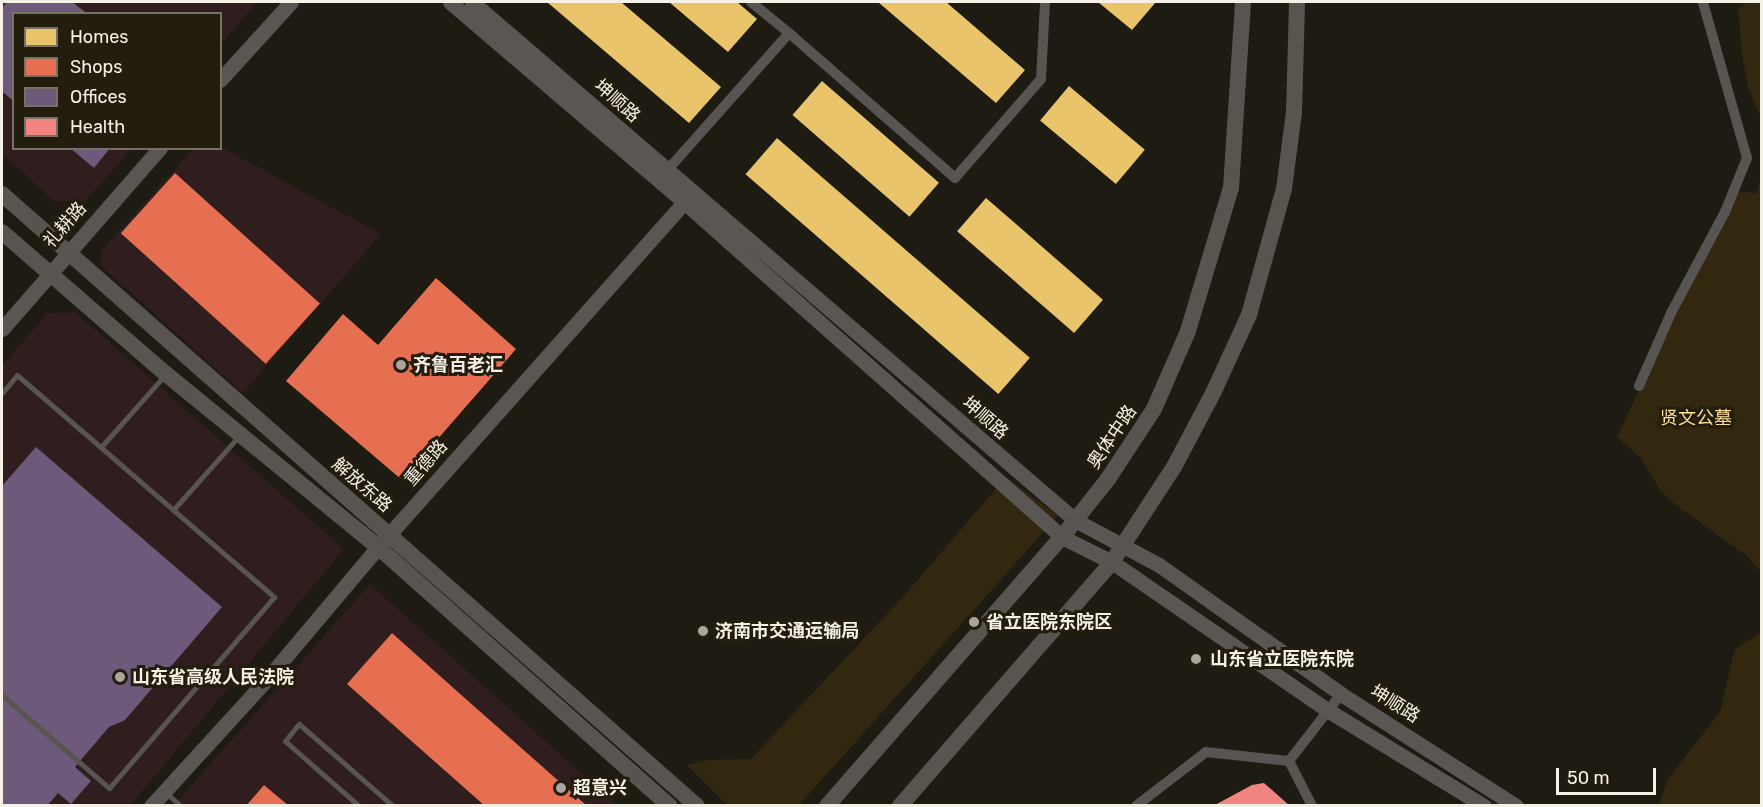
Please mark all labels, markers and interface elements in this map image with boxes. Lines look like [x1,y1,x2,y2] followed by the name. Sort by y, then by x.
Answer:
[12,12,222,150] legend
[70,26,128,48] text: Homes
[70,56,122,78] text: Shops
[590,75,644,127] street label: 坤顺路
[70,86,127,108] text: Offices
[70,116,125,138] text: Health
[39,198,91,252] street label: 礼耕路
[413,354,503,376] place label: 齐鲁百老汇
[394,358,408,372] marker: 齐鲁百老汇
[958,392,1012,444] street label: 坤顺路
[1083,401,1141,473] street label: 奥体中路
[1660,407,1732,429] park label: 贤文公墓
[400,436,452,490] street label: 重德路
[328,453,396,517] street label: 解放东路
[986,611,1112,633] place label: 省立医院东院区
[967,615,981,629] marker: 省立医院东院区
[715,620,859,642] place label: 济南市交通运输局
[696,624,710,638] marker: 济南市交通运输局
[1210,648,1354,670] place label: 山东省立医院东院
[1187,650,1205,668] marker: 山东省立医院东院
[132,666,294,688] place label: 山东省高级人民法院
[113,670,127,684] marker: 山东省高级人民法院
[1366,681,1424,727] street label: 坤顺路
[1559,756,1660,794] scale bar
[1567,767,1610,789] text: 50 m
[573,777,627,799] place label: 超意兴
[554,781,568,795] marker: 超意兴

